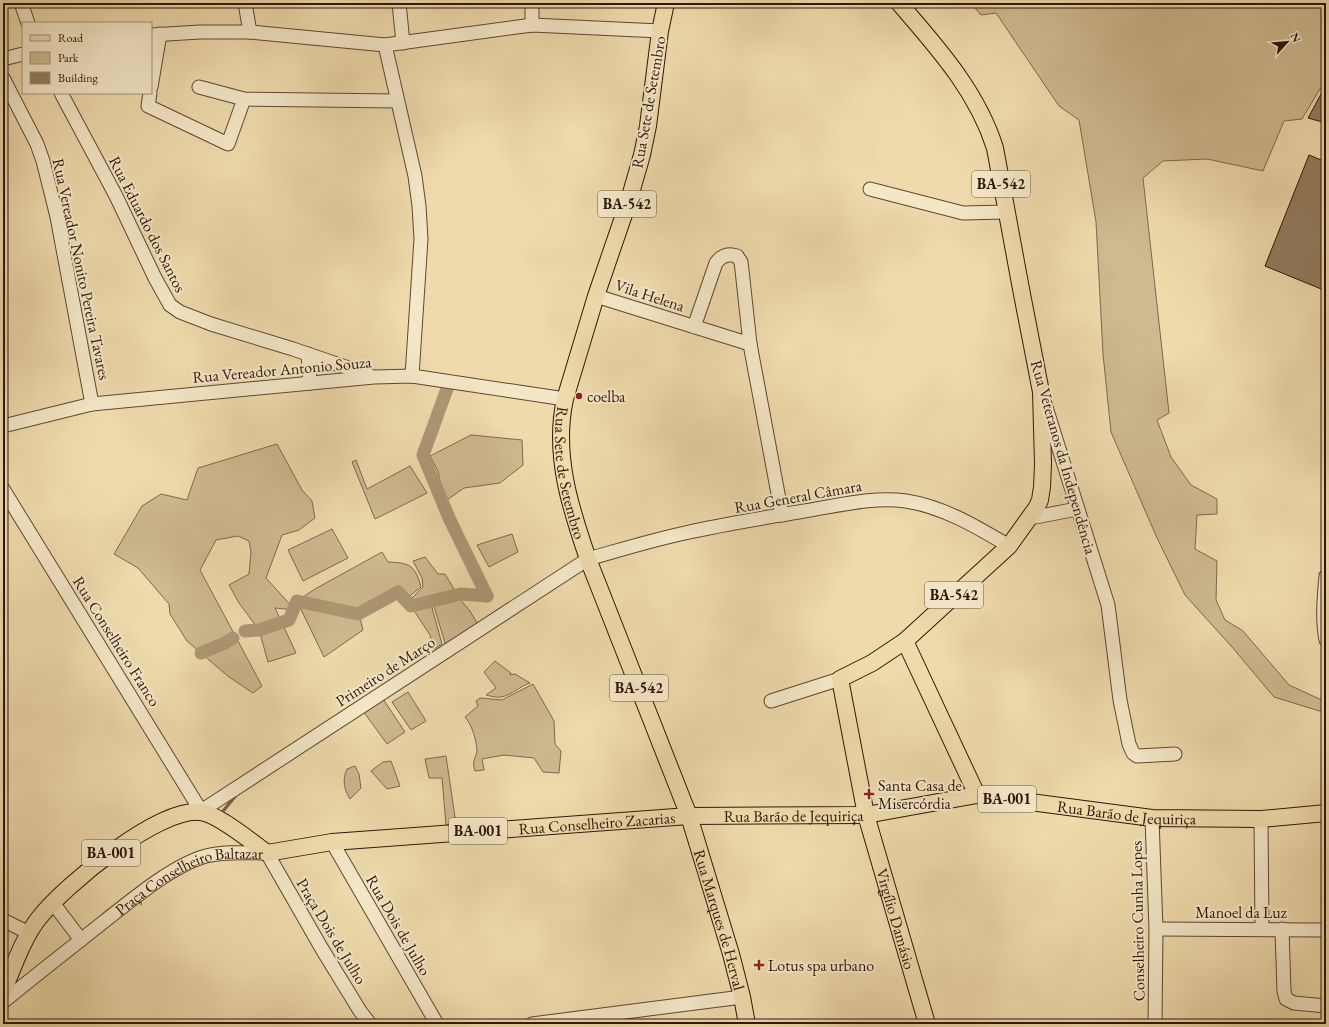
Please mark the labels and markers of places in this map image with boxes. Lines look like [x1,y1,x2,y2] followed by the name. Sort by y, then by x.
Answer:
[587,386,626,407] place label: coelba
[574,391,584,401] marker: coelba
[878,775,962,814] place label: Santa Casa de Misercórdia
[863,788,875,800] marker: Santa Casa de Misercórdia
[768,955,874,976] place label: Lotus spa urbano
[753,959,765,971] marker: Lotus spa urbano

